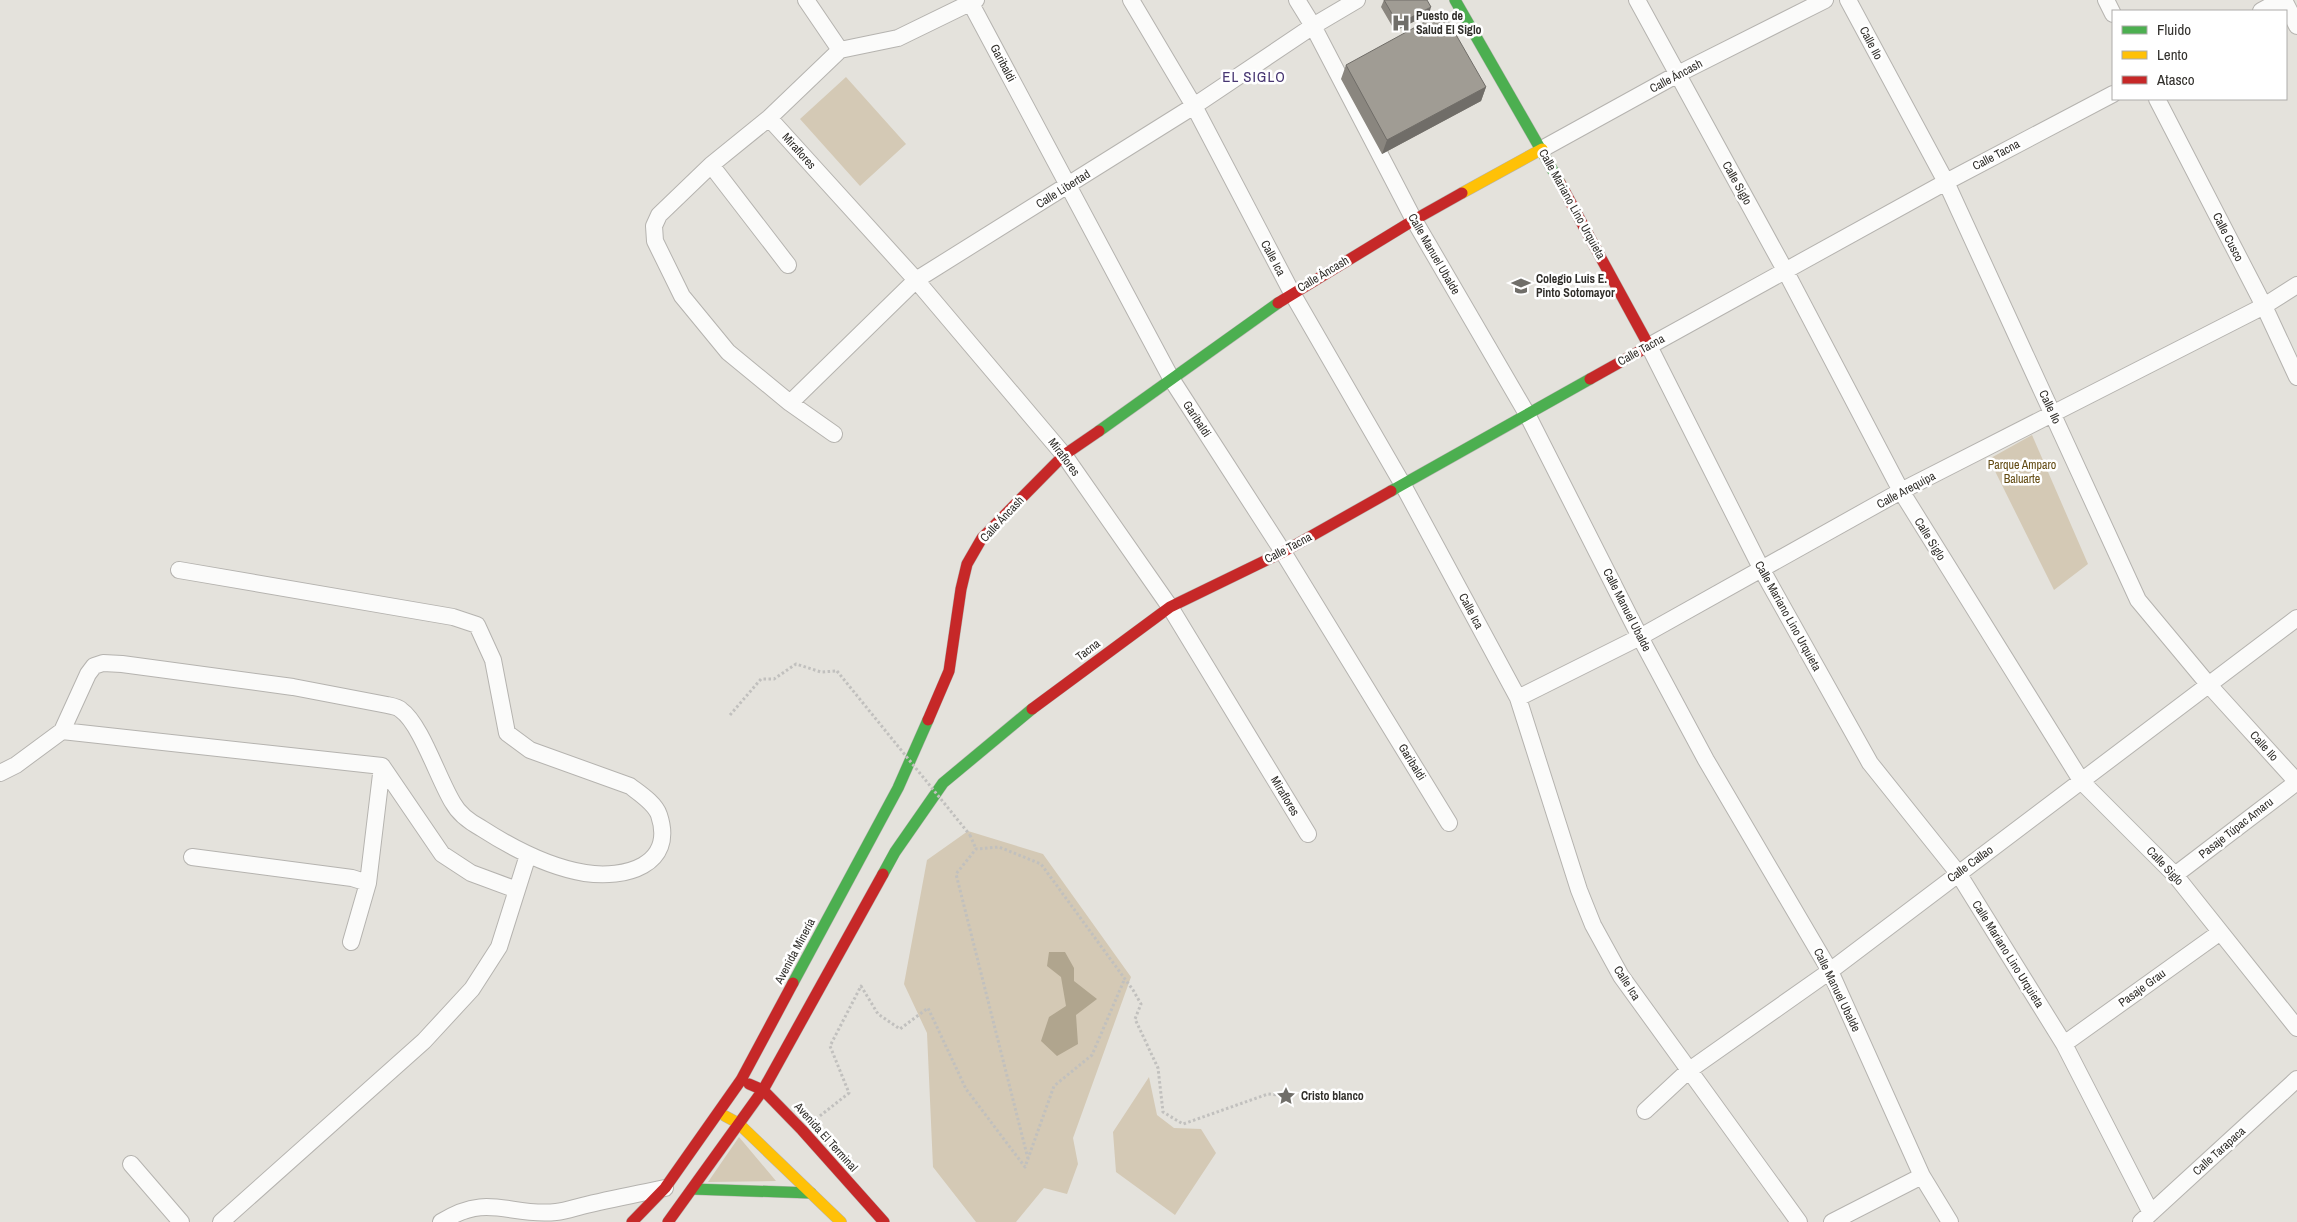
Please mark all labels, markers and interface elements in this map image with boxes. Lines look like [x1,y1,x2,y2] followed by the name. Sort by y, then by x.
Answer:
[1416,8,1482,38] place label: Puesto de Salud El Siglo
[2112,10,2287,100] legend
[1390,12,1412,34] hospital icon: Puesto de Salud El Siglo
[2157,19,2191,40] text: Fluido
[1856,24,1886,62] street label: Calle Ilo
[986,41,1020,85] street label: Garibaldi
[2157,44,2188,65] text: Lento
[1647,55,1705,97] street label: Calle Áncash
[1222,66,1286,87] district label: EL SIGLO
[2156,69,2195,90] text: Atasco
[778,129,820,173] street label: Miraflores
[1970,136,2023,174] street label: Calle Tacna
[1535,146,1609,262] street label: Calle Mariano Lino Urquieta
[1718,158,1756,208] street label: Calle Siglo
[1033,166,1093,212] street label: Calle Libertad
[1404,210,1464,298] street label: Calle Manuel Ubalde
[2209,210,2247,264] street label: Calle Cusco
[1257,237,1289,279] street label: Calle Ica
[1294,252,1352,296] street label: Calle Áncash
[1536,271,1615,301] place label: Colegio Luis E. Pinto Sotomayor
[1510,275,1532,297] school or university icon: Colegio Luis E. Pinto Sotomayor
[1615,330,1668,369] street label: Calle Tacna
[2035,388,2065,426] street label: Calle Ilo
[1179,398,1215,440] street label: Garibaldi
[1044,435,1084,479] street label: Miraflores
[1988,457,2056,487] park label: Parque Amparo Baluarte
[1874,468,1939,512] street label: Calle Arequipa
[977,493,1027,545] street label: Calle Áncash
[1911,515,1949,563] street label: Calle Siglo
[1262,529,1315,567] street label: Calle Tacna
[1751,558,1825,674] street label: Calle Mariano Lino Urquieta
[1599,566,1655,654] street label: Calle Manuel Ubalde
[1455,590,1487,632] street label: Calle Ica
[1073,635,1104,664] street label: Tacna
[2246,727,2282,765] street label: Calle Ilo
[1394,741,1430,783] street label: Garibaldi
[1267,773,1303,819] street label: Miraflores
[2195,794,2277,862] street label: Pasaje Túpac Amaru
[1944,842,1996,886] street label: Calle Callao
[2143,843,2187,889] street label: Calle Siglo
[1968,897,2048,1011] street label: Calle Mariano Lino Urquieta
[771,915,819,987] street label: Avenida Minería
[1810,945,1864,1035] street label: Calle Manuel Ubalde
[1610,963,1644,1004] street label: Calle Ica
[2115,965,2169,1011] street label: Pasaje Grau
[1275,1085,1297,1107] place icon: Cristo blanco
[1301,1088,1364,1104] place label: Cristo blanco
[790,1098,861,1175] street label: Avenida El Terminal
[2189,1123,2249,1179] street label: Calle Tarapaca

